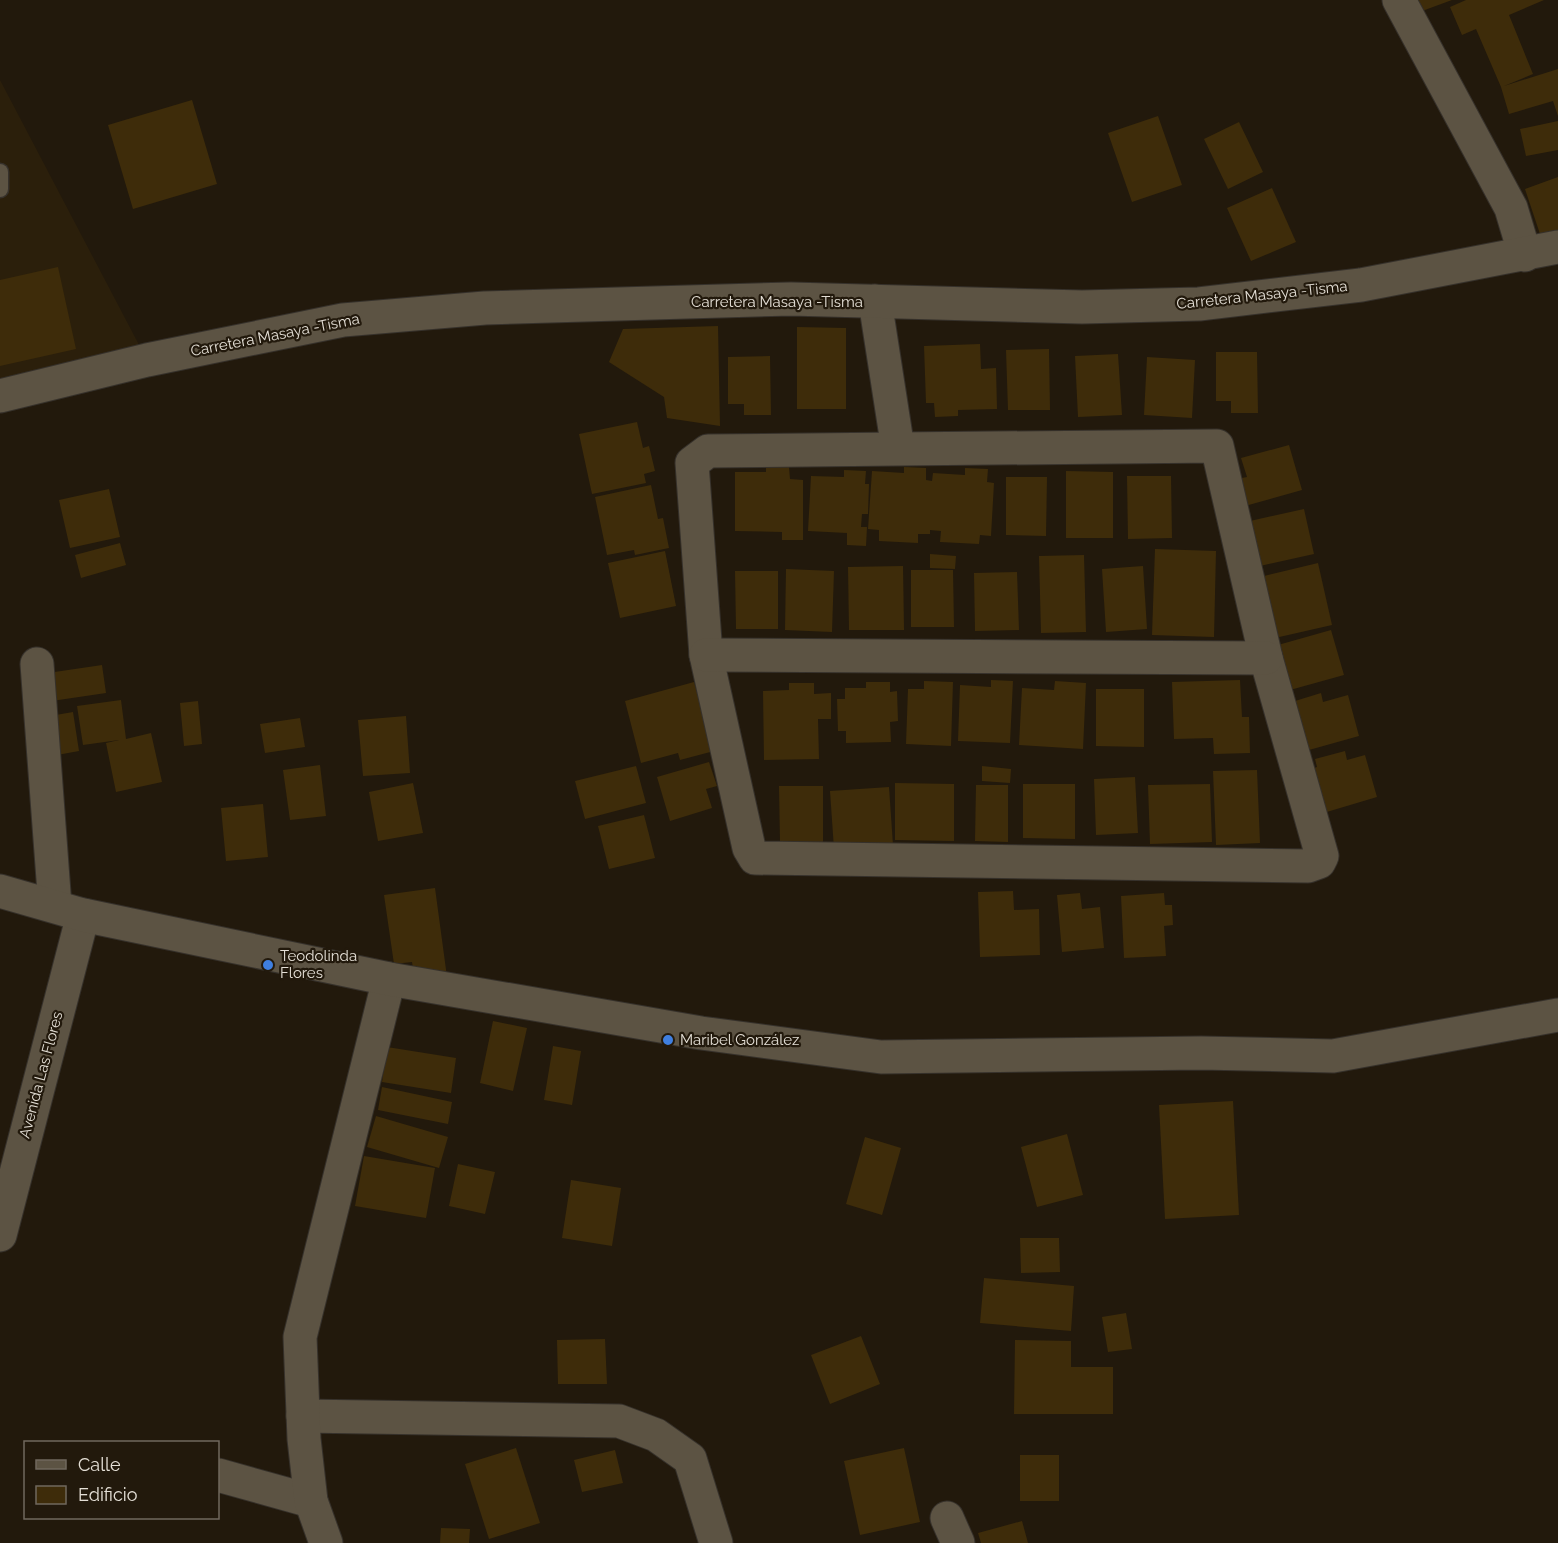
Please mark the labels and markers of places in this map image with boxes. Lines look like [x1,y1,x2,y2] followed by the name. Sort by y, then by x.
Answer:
[280,947,357,982] place label: Teodolinda Flores
[261,958,275,972] marker: Teodolinda Flores
[680,1031,799,1049] place label: Maribel González
[661,1033,675,1047] marker: Maribel González

